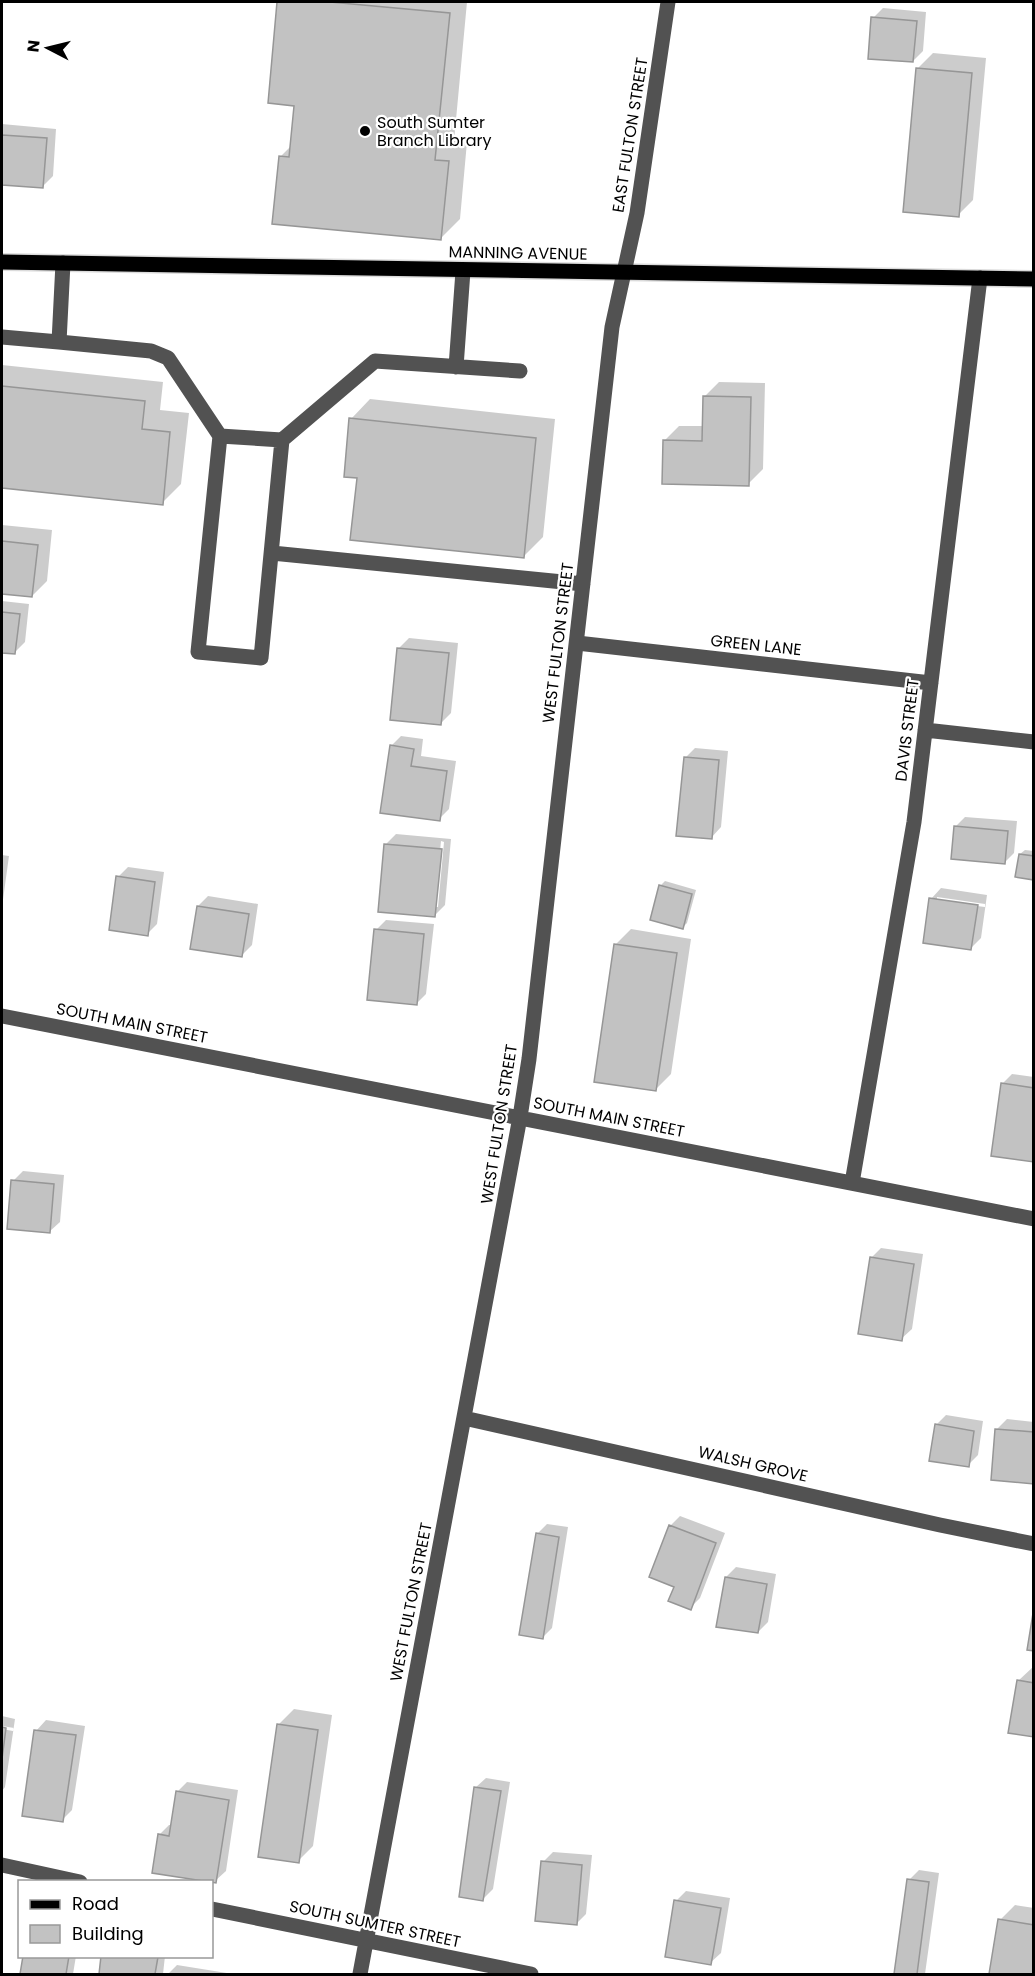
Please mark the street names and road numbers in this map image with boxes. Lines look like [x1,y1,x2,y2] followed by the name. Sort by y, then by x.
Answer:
[606,55,654,214] street label: EAST FULTON STREET
[448,240,588,266] street label: MANNING AVENUE
[537,561,579,725] street label: WEST FULTON STREET
[709,629,803,661] street label: GREEN LANE
[889,677,925,783] street label: DAVIS STREET
[54,997,210,1049] street label: SOUTH MAIN STREET
[475,1042,523,1206] street label: WEST FULTON STREET
[531,1091,687,1143] street label: SOUTH MAIN STREET
[696,1440,810,1488] street label: WALSH GROVE
[384,1520,438,1683] street label: WEST FULTON STREET
[287,1895,463,1953] street label: SOUTH SUMTER STREET

